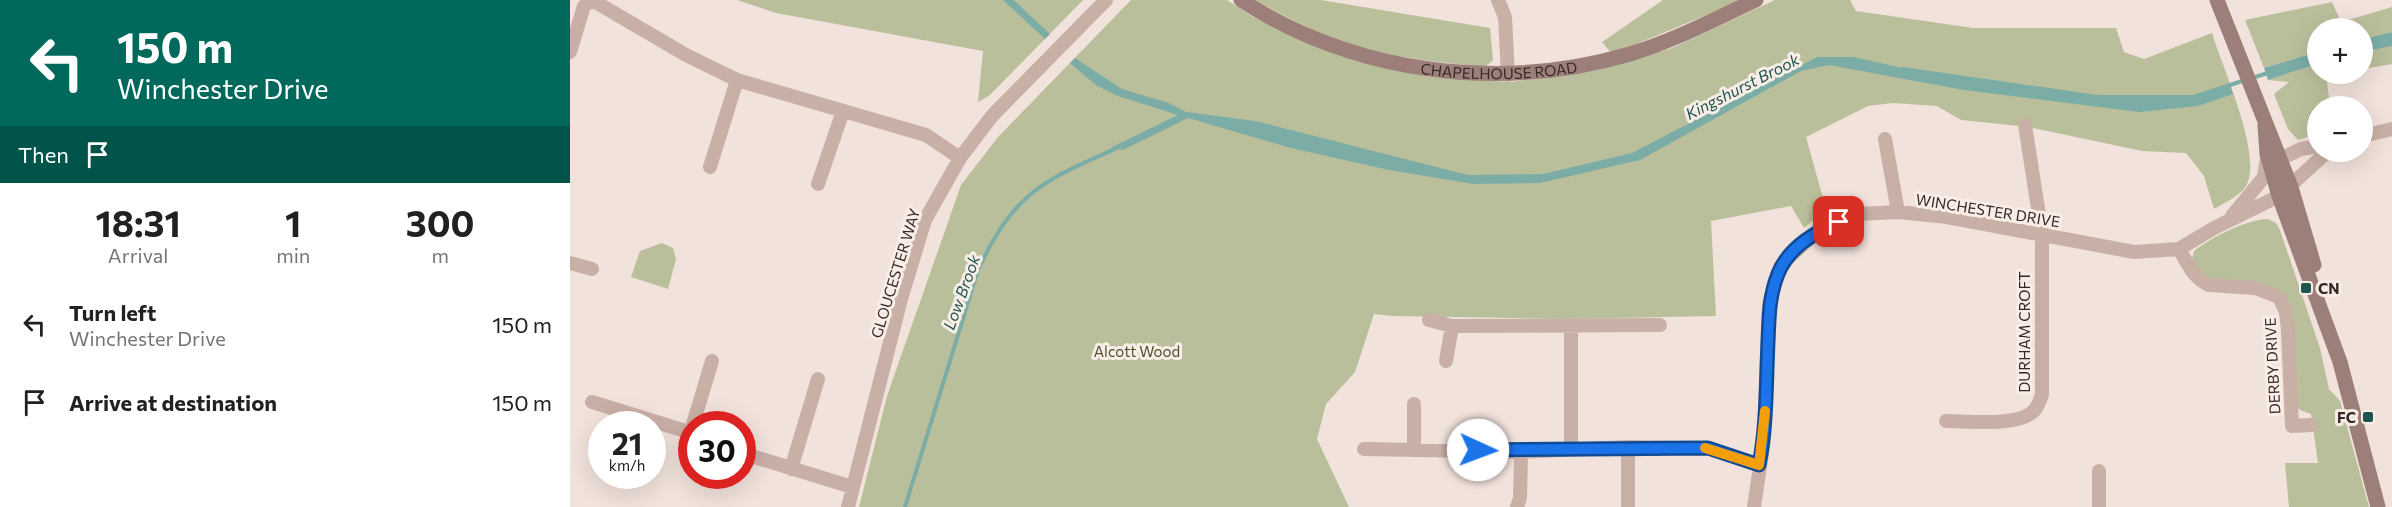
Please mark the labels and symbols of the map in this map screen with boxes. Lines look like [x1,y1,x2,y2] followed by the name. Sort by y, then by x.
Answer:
[1682,49,1802,123] water label: Kingshurst Brook
[1419,57,1578,82] street label: CHAPELHOUSE ROAD
[1915,190,2061,230] street label: WINCHESTER DRIVE
[1813,196,1864,247] pin
[867,206,923,340] street label: GLOUCESTER WAY
[939,252,983,332] water label: Low Brook
[2015,271,2033,393] street label: DURHAM CROFT
[2318,279,2340,297] place label: CN
[2299,281,2313,295] marker: CN
[2260,317,2284,415] street label: DERBY DRIVE
[1094,342,1180,360] park label: Alcott Wood
[2337,408,2356,426] place label: FC
[2361,410,2375,424] marker: FC
[678,411,756,489] speed limit sign: 30
[1446,418,1510,482] position arrow

